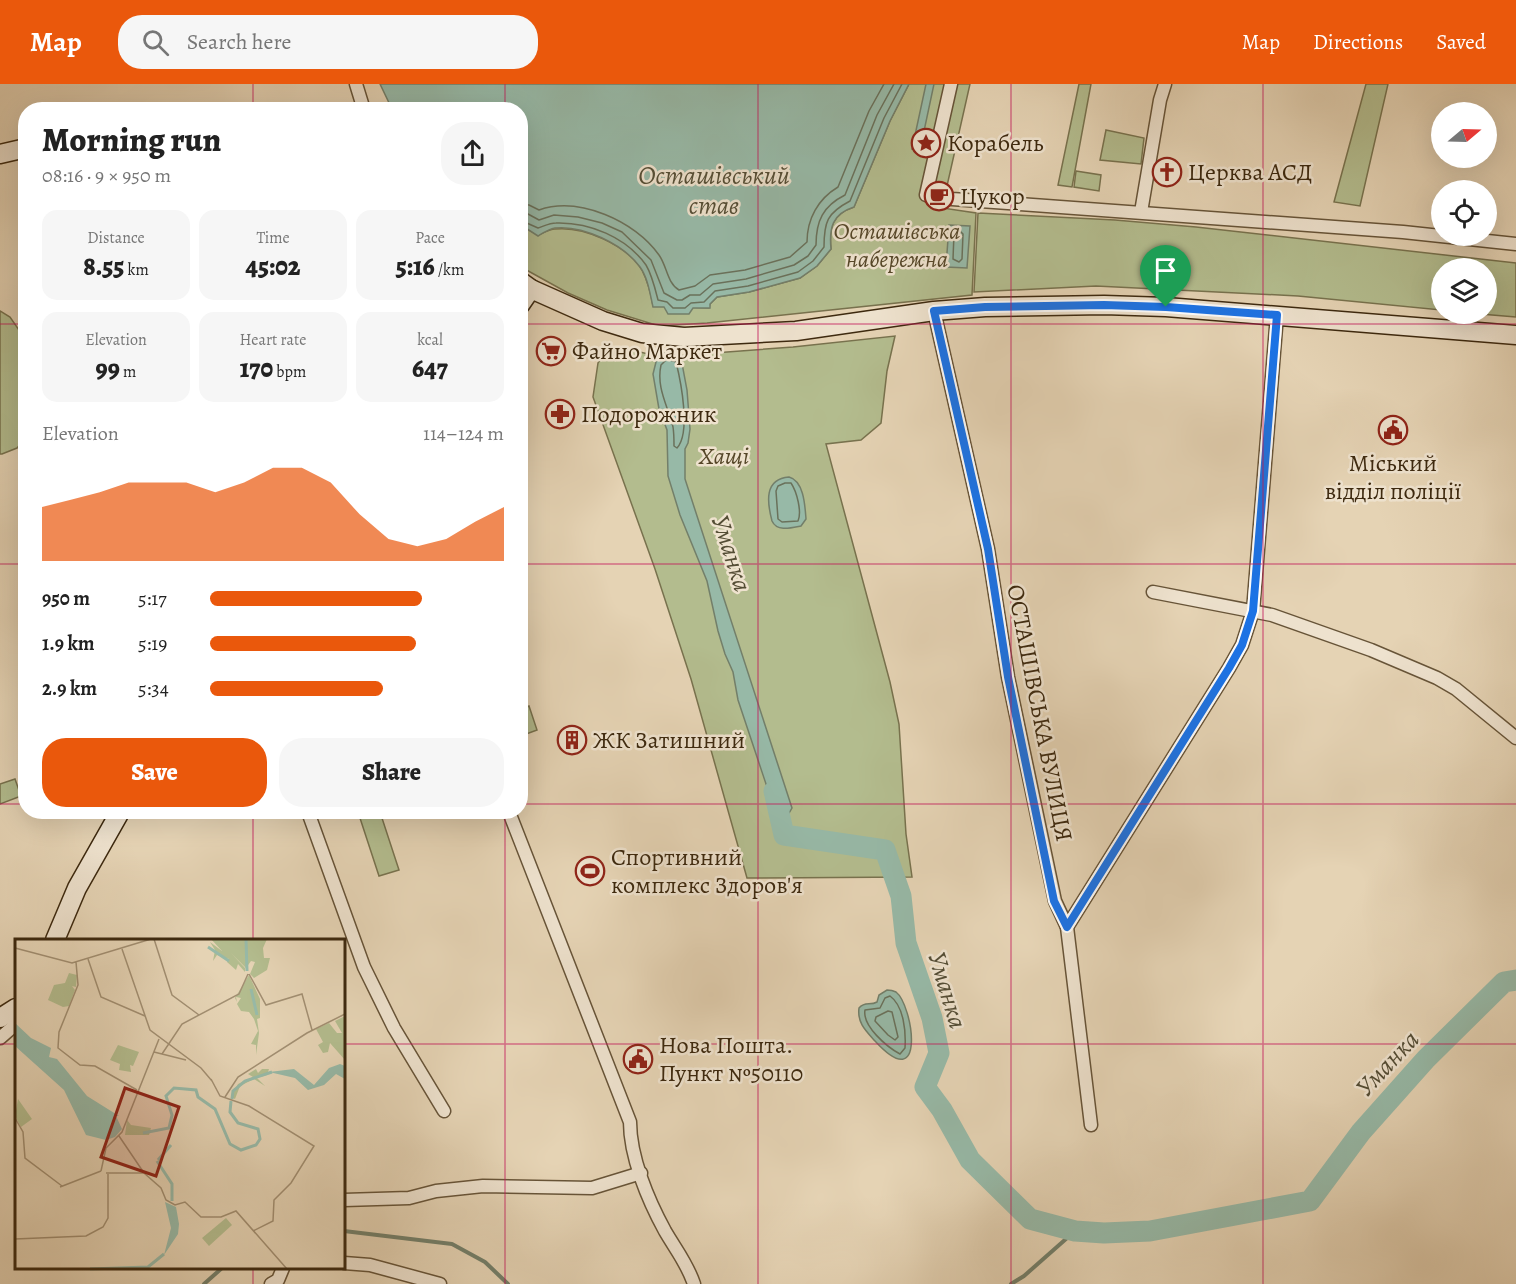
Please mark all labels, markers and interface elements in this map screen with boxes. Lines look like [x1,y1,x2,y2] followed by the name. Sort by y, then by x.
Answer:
[118,15,538,69] search box
[30,23,82,61] text: Map
[139,26,172,59] icon: search
[187,27,291,57] text: Search here
[1242,28,1280,56] text: Map
[1313,28,1403,56] text: Directions
[1436,28,1486,56] text: Saved
[1431,102,1497,168] north arrow
[1431,102,1497,324] map controls
[42,117,221,162] text: Morning run
[441,122,504,185] button: share
[910,127,942,159] place icon: Корабель
[947,127,1044,159] place label: Корабель
[1151,156,1183,188] church icon: Церква АСД
[1188,156,1312,188] place label: Церква АСД
[638,158,790,223] water label: Осташівський став
[42,162,171,189] text: 08:16 · 9 × 950 m
[923,180,955,212] cafe icon: Цукор
[960,180,1025,212] place label: Цукор
[1431,180,1497,246] button: locate
[834,215,960,275] park label: Осташівська набережна
[87,227,145,249] text: Distance
[256,227,290,249] text: Time
[415,227,445,249] text: Pace
[1140,245,1191,307] pin
[83,249,124,284] text: 8.55
[245,249,301,284] text: 45:02
[396,249,435,284] text: 5:16
[1149,254,1182,287] icon: arrive
[1431,258,1497,324] button: layers
[124,259,149,281] text: km
[435,259,464,281] text: /km
[85,329,147,351] text: Elevation
[240,329,306,351] text: Heart rate
[417,329,443,351] text: kcal
[535,335,567,367] supermarket icon: Файно Маркет
[572,335,723,367] place label: Файно Маркет
[96,351,120,386] text: 99
[240,351,273,386] text: 170
[412,351,448,386] text: 647
[120,361,136,383] text: m
[273,361,306,383] text: bpm
[544,398,576,430] pharmacy icon: Подорожник
[581,398,716,430] place label: Подорожник
[1377,414,1409,446] public building icon: Міський відділ поліції
[42,420,119,447] text: Elevation
[423,420,504,447] text: 114–124 m
[698,440,749,472] park label: Хащі
[1325,447,1461,507] place label: Міський відділ поліції
[703,510,760,596] water label: Уманка
[999,582,1081,844] street label: ОСТАШІВСЬКА ВУЛИЦЯ
[42,585,90,612] text: 950 m
[138,585,167,612] text: 5:17
[42,630,95,657] text: 1.9 km
[138,630,167,657] text: 5:19
[42,675,97,702] text: 2.9 km
[138,675,169,702] text: 5:34
[556,724,588,756] building icon: ЖК Затишний
[593,724,745,756] place label: ЖК Затишний
[42,738,267,807] button: Save
[279,738,504,807] button: Share
[611,841,803,901] place label: Спортивний комплекс Здоров'я
[574,855,606,887] sports icon: Спортивний комплекс Здоров'я
[15,939,345,1269] inset map
[919,947,976,1033] water label: Уманка
[1348,1023,1427,1104] water label: Уманка
[659,1029,803,1089] place label: Нова Пошта. Пункт №50110
[622,1043,654,1075] public building icon: Нова Пошта. Пункт №50110

